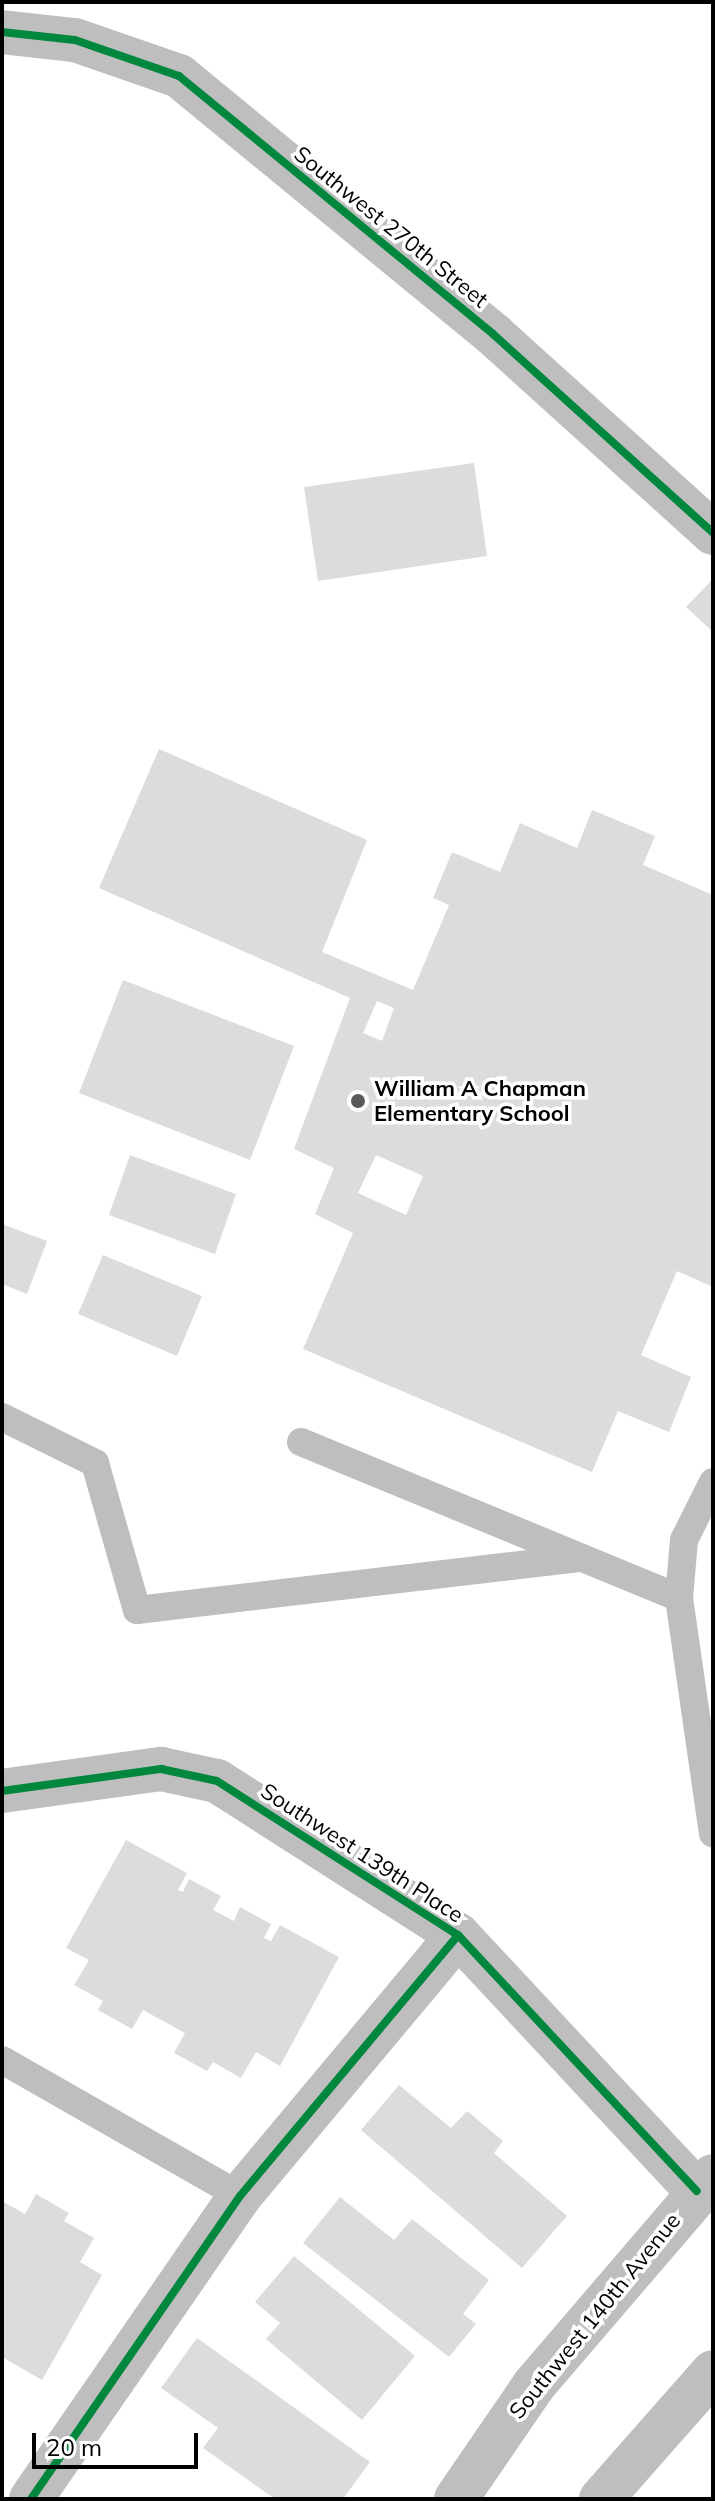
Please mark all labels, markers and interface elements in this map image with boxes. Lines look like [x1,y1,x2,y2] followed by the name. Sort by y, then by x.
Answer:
[289,141,493,313] street label: Southwest 270th Street
[374,1075,586,1126] place label: William A Chapman Elementary School
[349,1092,367,1110] marker: William A Chapman Elementary School
[256,1778,468,1928] street label: Southwest 139th Place
[504,2208,686,2424] street label: Southwest 140th Avenue
[36,2417,202,2467] scale bar
[46,2432,102,2462] text: 20 m

